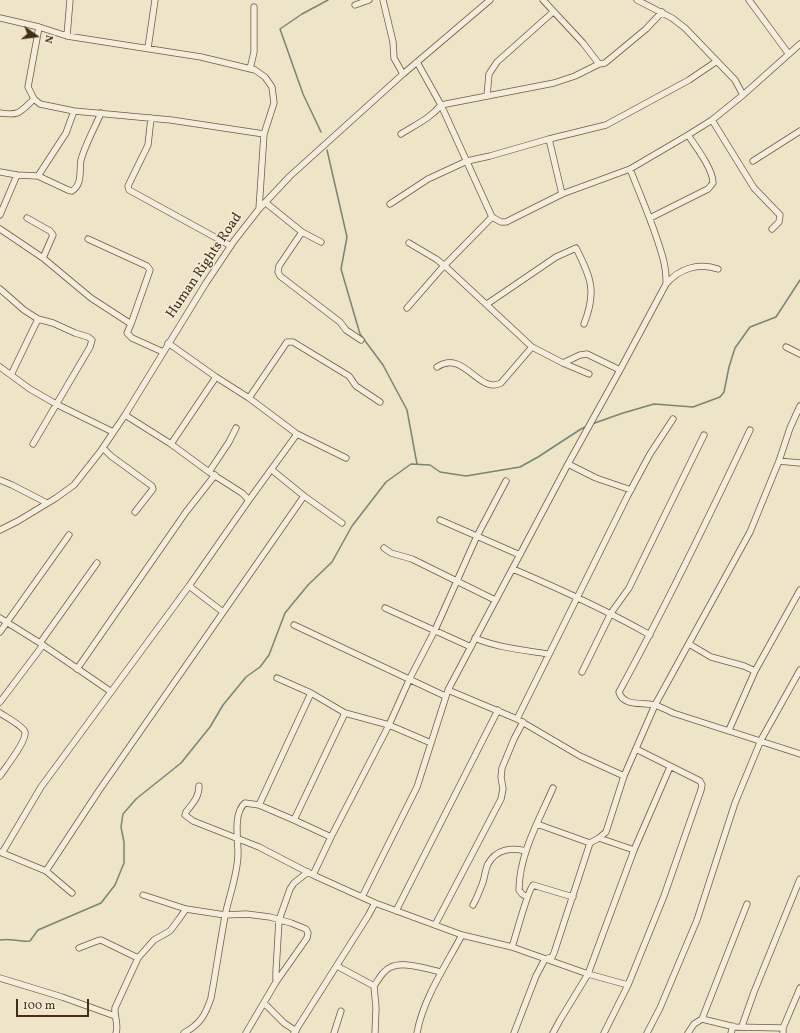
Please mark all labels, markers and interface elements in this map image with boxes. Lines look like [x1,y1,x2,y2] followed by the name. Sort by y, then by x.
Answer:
[16,16,56,56] north arrow
[40,33,56,45] text: N
[163,210,247,322] street label: Human Rights Road
[18,991,91,1017] scale bar
[23,998,55,1014] text: 100 m

